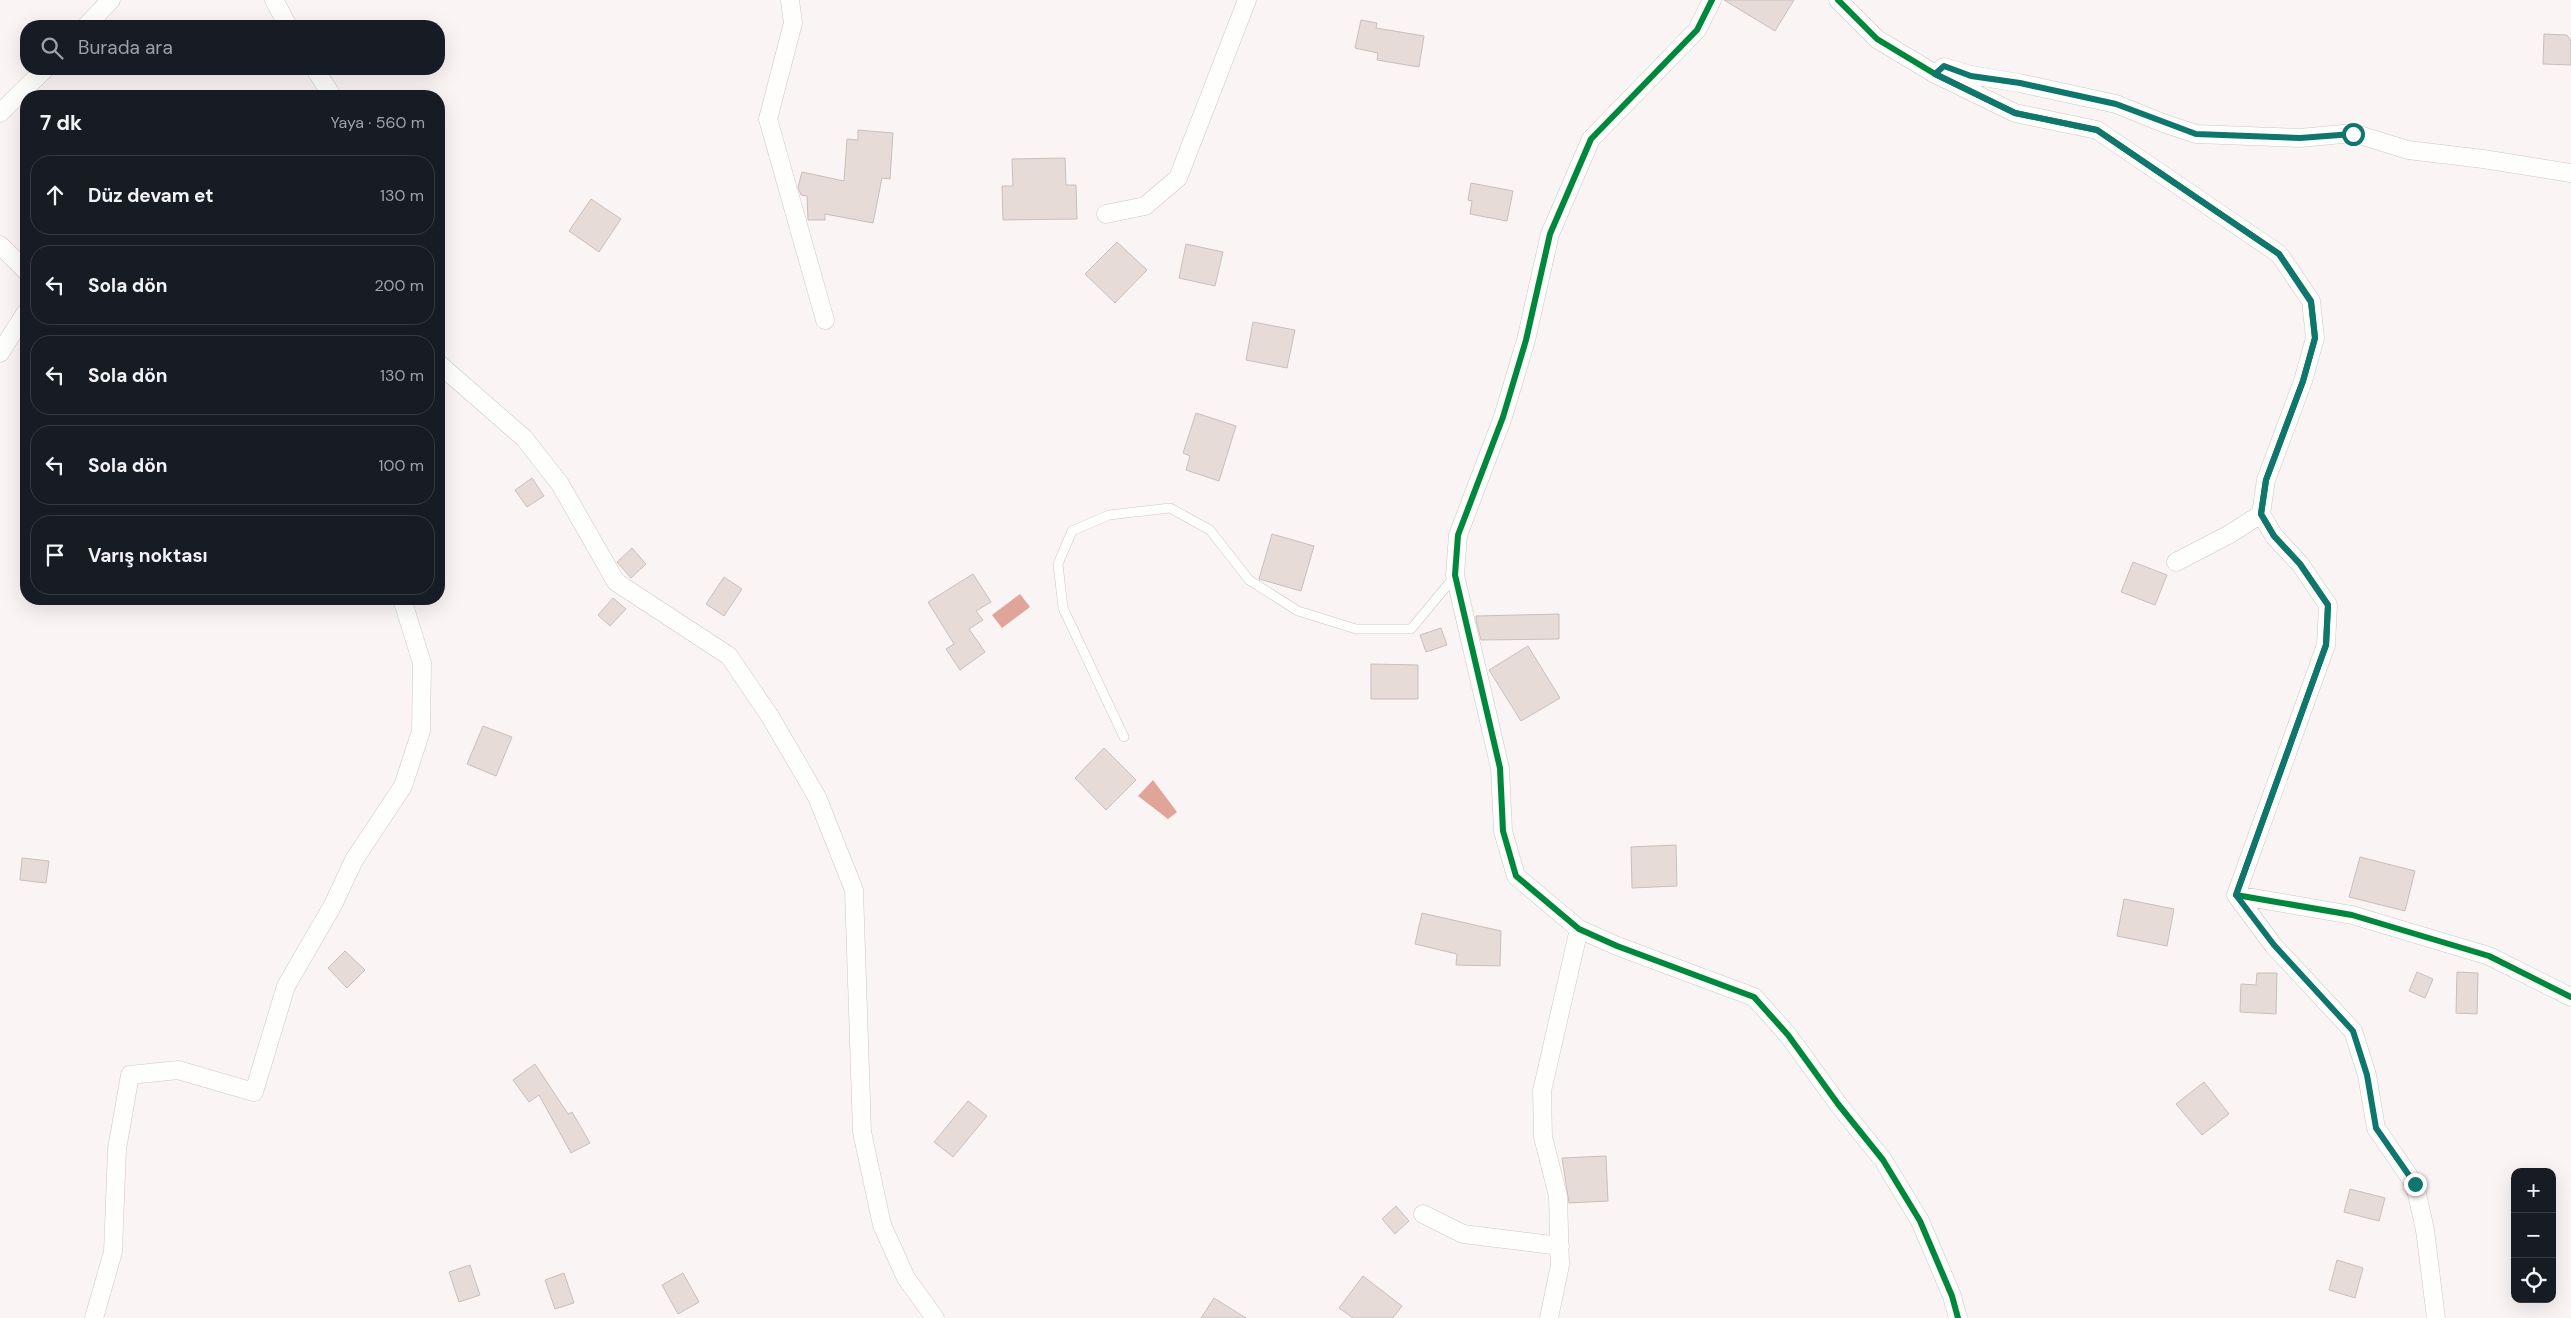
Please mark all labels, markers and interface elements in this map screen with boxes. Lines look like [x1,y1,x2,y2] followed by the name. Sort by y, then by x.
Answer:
[20,20,445,75] search box
[38,34,66,62] icon: search
[78,35,173,60] text: Burada ara
[40,109,82,137] text: 7 dk
[330,112,425,133] text: Yaya · 560 m
[2342,123,2365,146] route start
[41,181,69,209] icon: ahead
[88,183,214,208] text: Düz devam et
[380,185,424,206] text: 130 m
[41,271,69,299] icon: left
[88,273,168,298] text: Sola dön
[375,275,424,296] text: 200 m
[41,361,69,389] icon: left
[88,363,168,388] text: Sola dön
[380,365,424,386] text: 130 m
[41,451,69,479] icon: left
[88,453,168,478] text: Sola dön
[379,455,424,476] text: 100 m
[41,541,69,569] icon: arrive
[88,543,208,568] text: Varış noktası
[2511,1168,2556,1303] map controls
[2511,1168,2556,1213] button: +
[2404,1173,2427,1196] route end
[2511,1213,2556,1258] button: −
[2511,1258,2556,1303] button: locate

